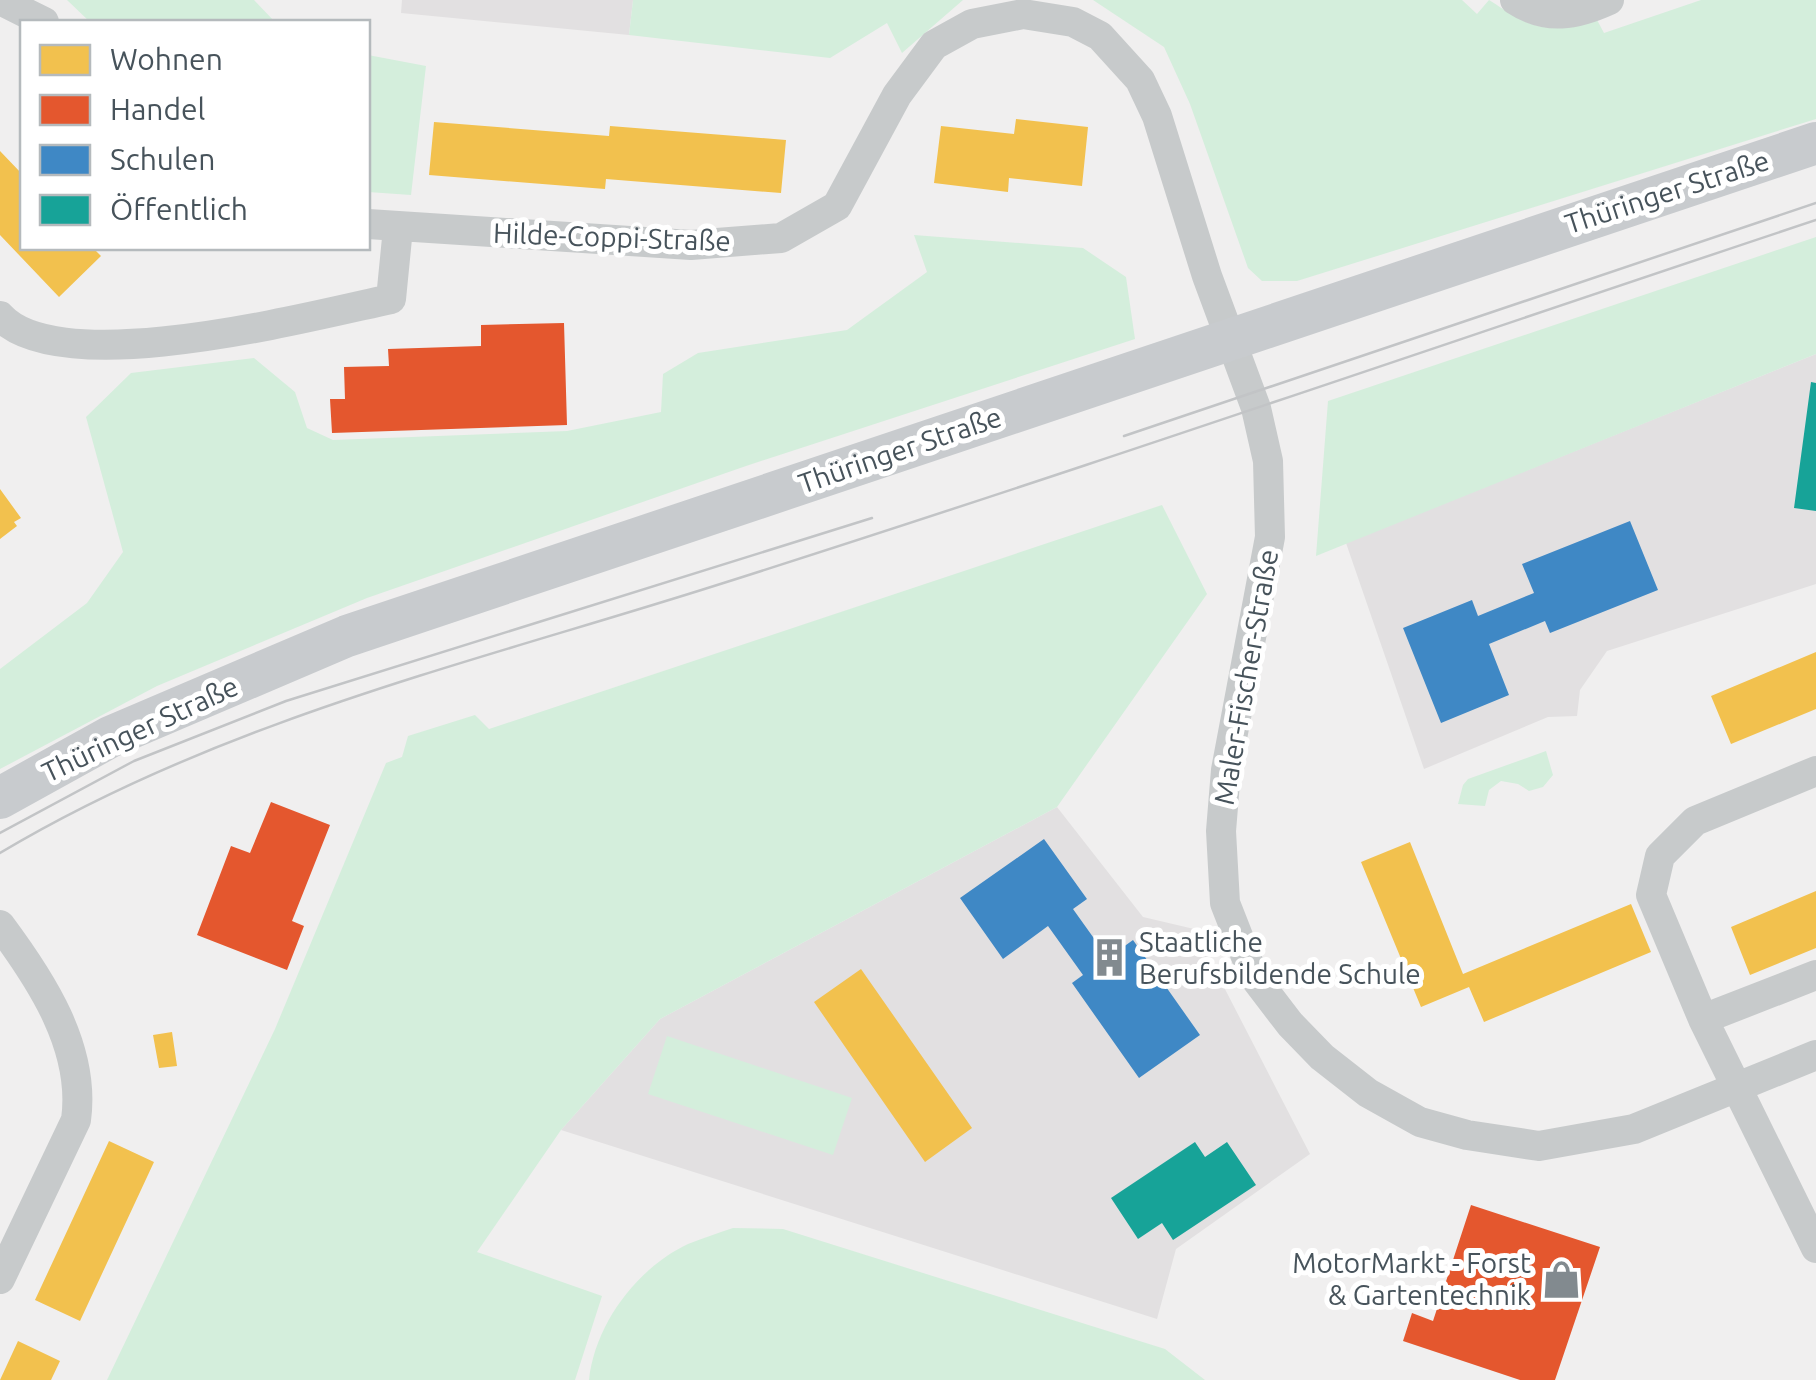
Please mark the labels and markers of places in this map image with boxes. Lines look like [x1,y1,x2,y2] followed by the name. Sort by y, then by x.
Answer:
[1139,926,1421,989] place label: Staatliche Berufsbildende Schule
[1088,937,1130,979] building icon: Staatliche Berufsbildende Schule
[1292,1247,1531,1310] place label: MotorMarkt - Forst & Gartentechnik
[1540,1258,1582,1300] shop icon: MotorMarkt - Forst & Gartentechnik

